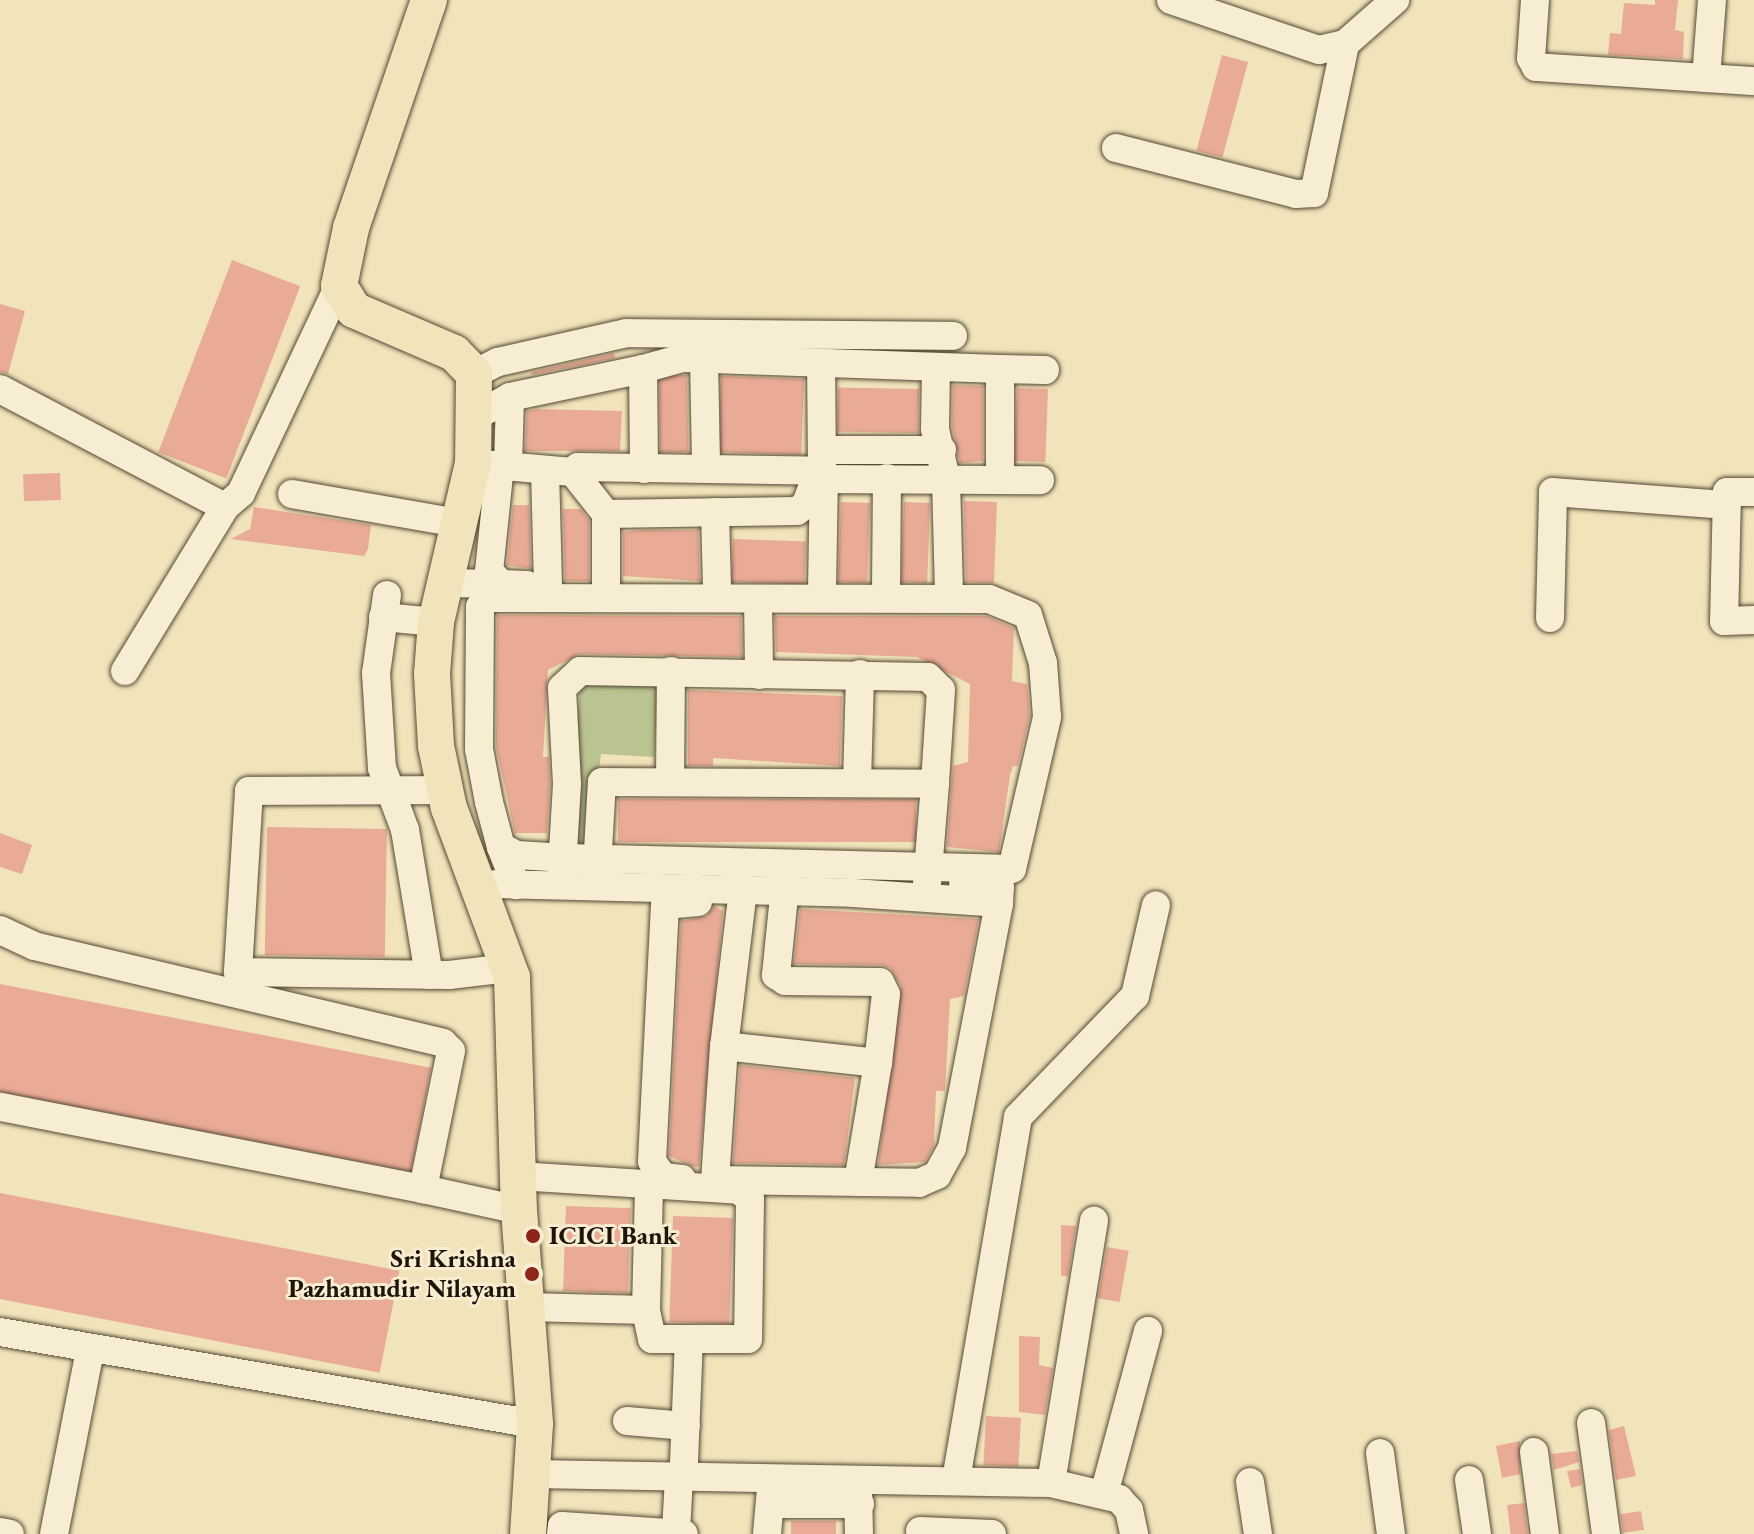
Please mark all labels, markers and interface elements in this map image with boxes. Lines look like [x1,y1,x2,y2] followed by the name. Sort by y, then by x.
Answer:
[549,1220,677,1252] place label: ICICI Bank
[524,1227,542,1245] marker: ICICI Bank
[288,1243,516,1304] place label: Sri Krishna Pazhamudir Nilayam
[523,1265,541,1283] marker: Sri Krishna Pazhamudir Nilayam

